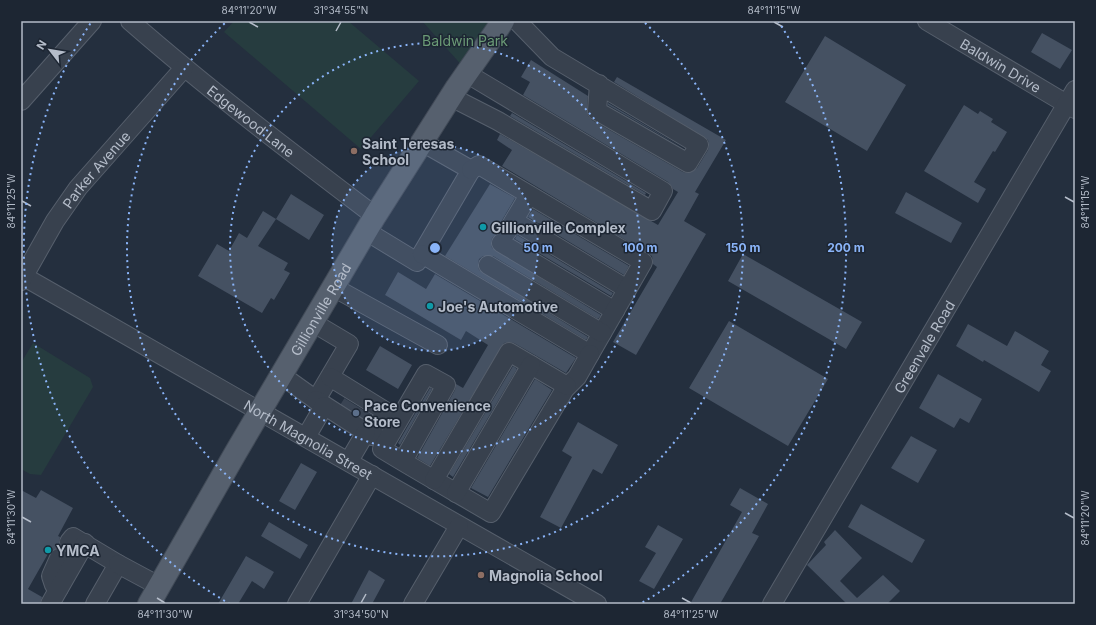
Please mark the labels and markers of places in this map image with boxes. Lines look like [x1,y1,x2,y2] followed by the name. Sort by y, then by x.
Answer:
[362,135,455,168] place label: Saint Teresas School
[349,146,359,156] marker: Saint Teresas School
[491,219,626,236] place label: Gillionville Complex
[478,222,488,232] marker: Gillionville Complex
[428,241,442,255] centre of rings
[438,298,558,315] place label: Joe's Automotive
[425,301,435,311] marker: Joe's Automotive
[364,397,491,430] place label: Pace Convenience Store
[351,408,361,418] marker: Pace Convenience Store
[56,542,100,559] place label: YMCA
[43,545,53,555] marker: YMCA
[489,567,602,584] place label: Magnolia School
[476,570,486,580] marker: Magnolia School

